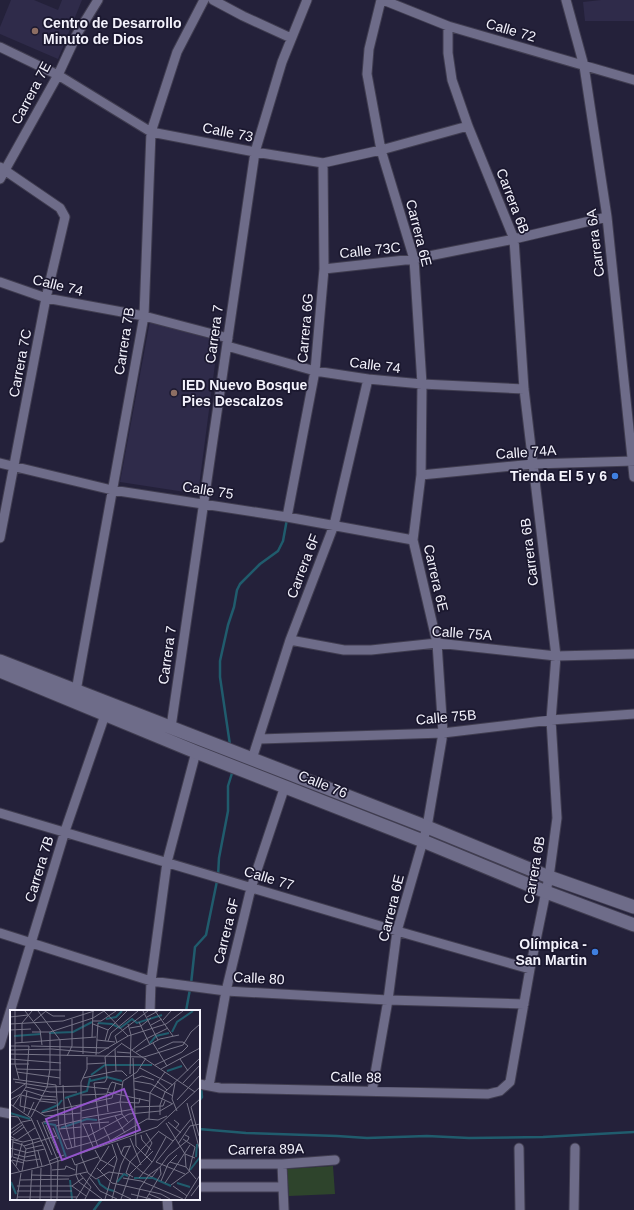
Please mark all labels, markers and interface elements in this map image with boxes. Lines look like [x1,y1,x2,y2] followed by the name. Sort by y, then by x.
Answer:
[43,15,181,47] place label: Centro de Desarrollo Minuto de Dios
[484,15,538,45] street label: Calle 72
[30,26,40,36] marker: Centro de Desarrollo Minuto de Dios
[8,59,54,127] street label: Carrera 7E
[201,119,255,145] street label: Calle 73
[493,166,533,236] street label: Carrera 6B
[403,198,435,268] street label: Carrera 6E
[583,207,607,278] street label: Carrera 6A
[339,239,401,261] street label: Calle 73C
[31,271,85,299] street label: Calle 74
[294,292,316,364] street label: Carrera 6G
[202,303,226,364] street label: Carrera 7
[111,306,137,376] street label: Carrera 7B
[6,327,34,399] street label: Carrera 7C
[349,354,402,376] street label: Calle 74
[182,377,307,409] place label: IED Nuevo Bosque Pies Descalzos
[169,388,179,398] marker: IED Nuevo Bosque Pies Descalzos
[495,442,557,462] street label: Calle 74A
[510,468,607,484] place label: Tienda El 5 y 6
[610,471,620,481] marker: Tienda El 5 y 6
[181,478,235,502] street label: Calle 75
[517,517,541,587] street label: Carrera 6B
[283,532,323,600] street label: Carrera 6F
[421,543,451,613] street label: Carrera 6E
[431,623,493,643] street label: Calle 75A
[155,624,179,685] street label: Carrera 7
[415,706,477,728] street label: Calle 75B
[296,767,350,801] street label: Calle 76
[21,834,57,904] street label: Carrera 7B
[520,835,548,905] street label: Carrera 6B
[242,863,296,893] street label: Calle 77
[375,873,407,943] street label: Carrera 6E
[210,896,242,966] street label: Carrera 6F
[515,936,587,968] place label: Olímpica - San Martin
[590,947,600,957] marker: Olímpica - San Martin
[233,969,285,987] street label: Calle 80
[10,1010,200,1200] inset map
[330,1069,382,1085] street label: Calle 88
[228,1140,305,1158] street label: Carrera 89A

